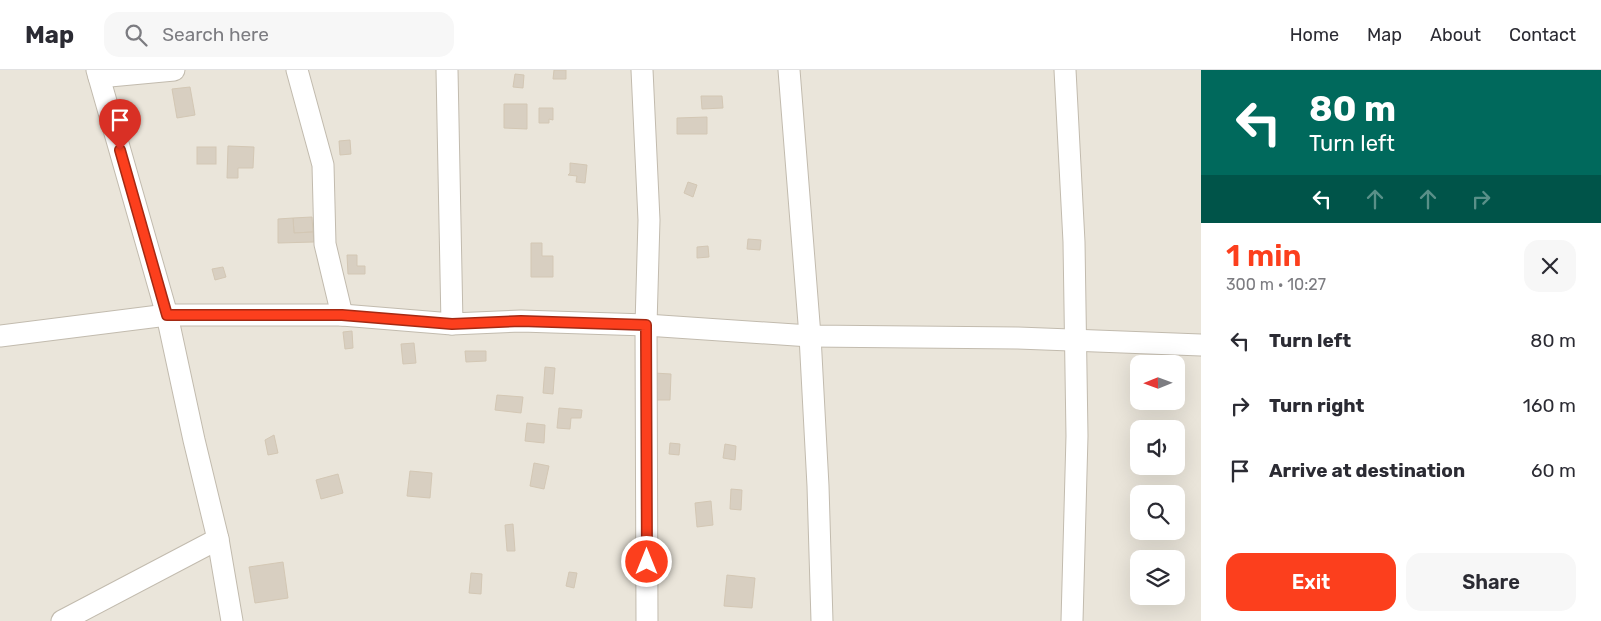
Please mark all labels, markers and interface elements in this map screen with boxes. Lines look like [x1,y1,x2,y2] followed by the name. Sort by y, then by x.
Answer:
[104,12,454,57] search box
[25,21,74,49] text: Map
[122,21,150,49] icon: search
[162,23,269,46] text: Search here
[1290,24,1339,46] text: Home
[1367,24,1402,46] text: Map
[1430,24,1481,46] text: About
[1509,24,1576,46] text: Contact
[1309,88,1396,130] text: 80 m
[1226,90,1291,155] icon: left
[99,99,141,150] pin
[106,106,134,134] icon: arrive
[1309,130,1395,157] text: Turn left
[1308,185,1336,213] icon: left
[1361,185,1389,213] icon: ahead
[1414,185,1442,213] icon: ahead
[1467,185,1495,213] icon: right
[1226,238,1301,274] text: 1 min
[1524,240,1576,292] button: close
[1226,275,1326,294] text: 300 m · 10:27
[1226,327,1254,355] icon: left
[1269,329,1351,352] text: Turn left
[1530,329,1576,352] text: 80 m
[1130,355,1185,410] north arrow
[1130,355,1185,605] map controls
[1226,392,1254,420] icon: right
[1269,394,1364,417] text: Turn right
[1523,394,1576,417] text: 160 m
[1130,420,1185,475] button: sound
[1226,457,1254,485] icon: arrive
[1269,459,1465,482] text: Arrive at destination
[1531,459,1576,482] text: 60 m
[1130,485,1185,540] button: search
[620,535,672,587] position arrow
[1130,550,1185,605] button: layers
[1226,553,1396,611] button: Exit
[1406,553,1576,611] button: Share

